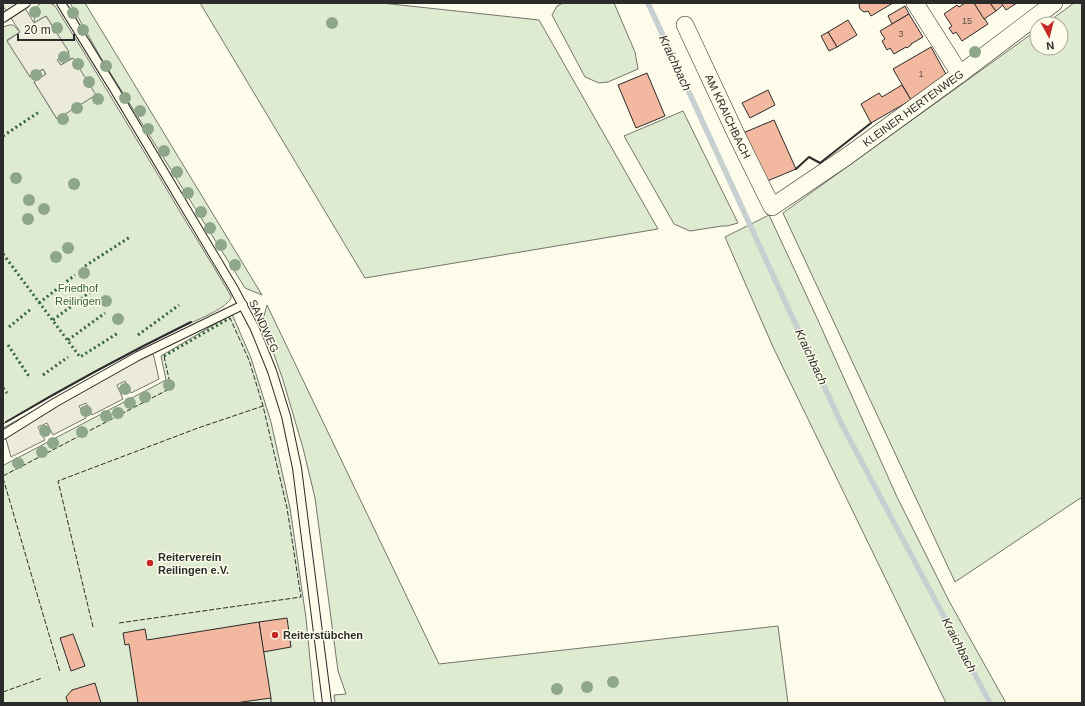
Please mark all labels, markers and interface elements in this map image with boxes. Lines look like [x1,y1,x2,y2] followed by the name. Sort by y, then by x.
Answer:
[18,16,74,42] scale bar
[962,16,972,26] house number: 15
[1029,16,1069,56] north arrow
[24,23,51,37] text: 20 m
[898,29,904,39] house number: 3
[656,33,694,93] water label: Kraichbach
[1045,39,1055,52] text: N
[860,68,966,149] street label: KLEINER HERTENWEG
[918,69,924,79] house number: 1
[703,72,753,161] street label: AM KRAICHBACH
[55,282,101,307] park label: Friedhof Reilingen
[247,298,281,354] street label: SANDWEG
[792,327,830,387] water label: Kraichbach
[158,551,229,576] place label: Reiterverein Reilingen e.V.
[145,558,155,568] marker: Reiterverein Reilingen e.V.
[939,615,979,675] water label: Kraichbach
[283,629,363,641] place label: Reiterstübchen
[270,630,280,640] marker: Reiterstübchen

